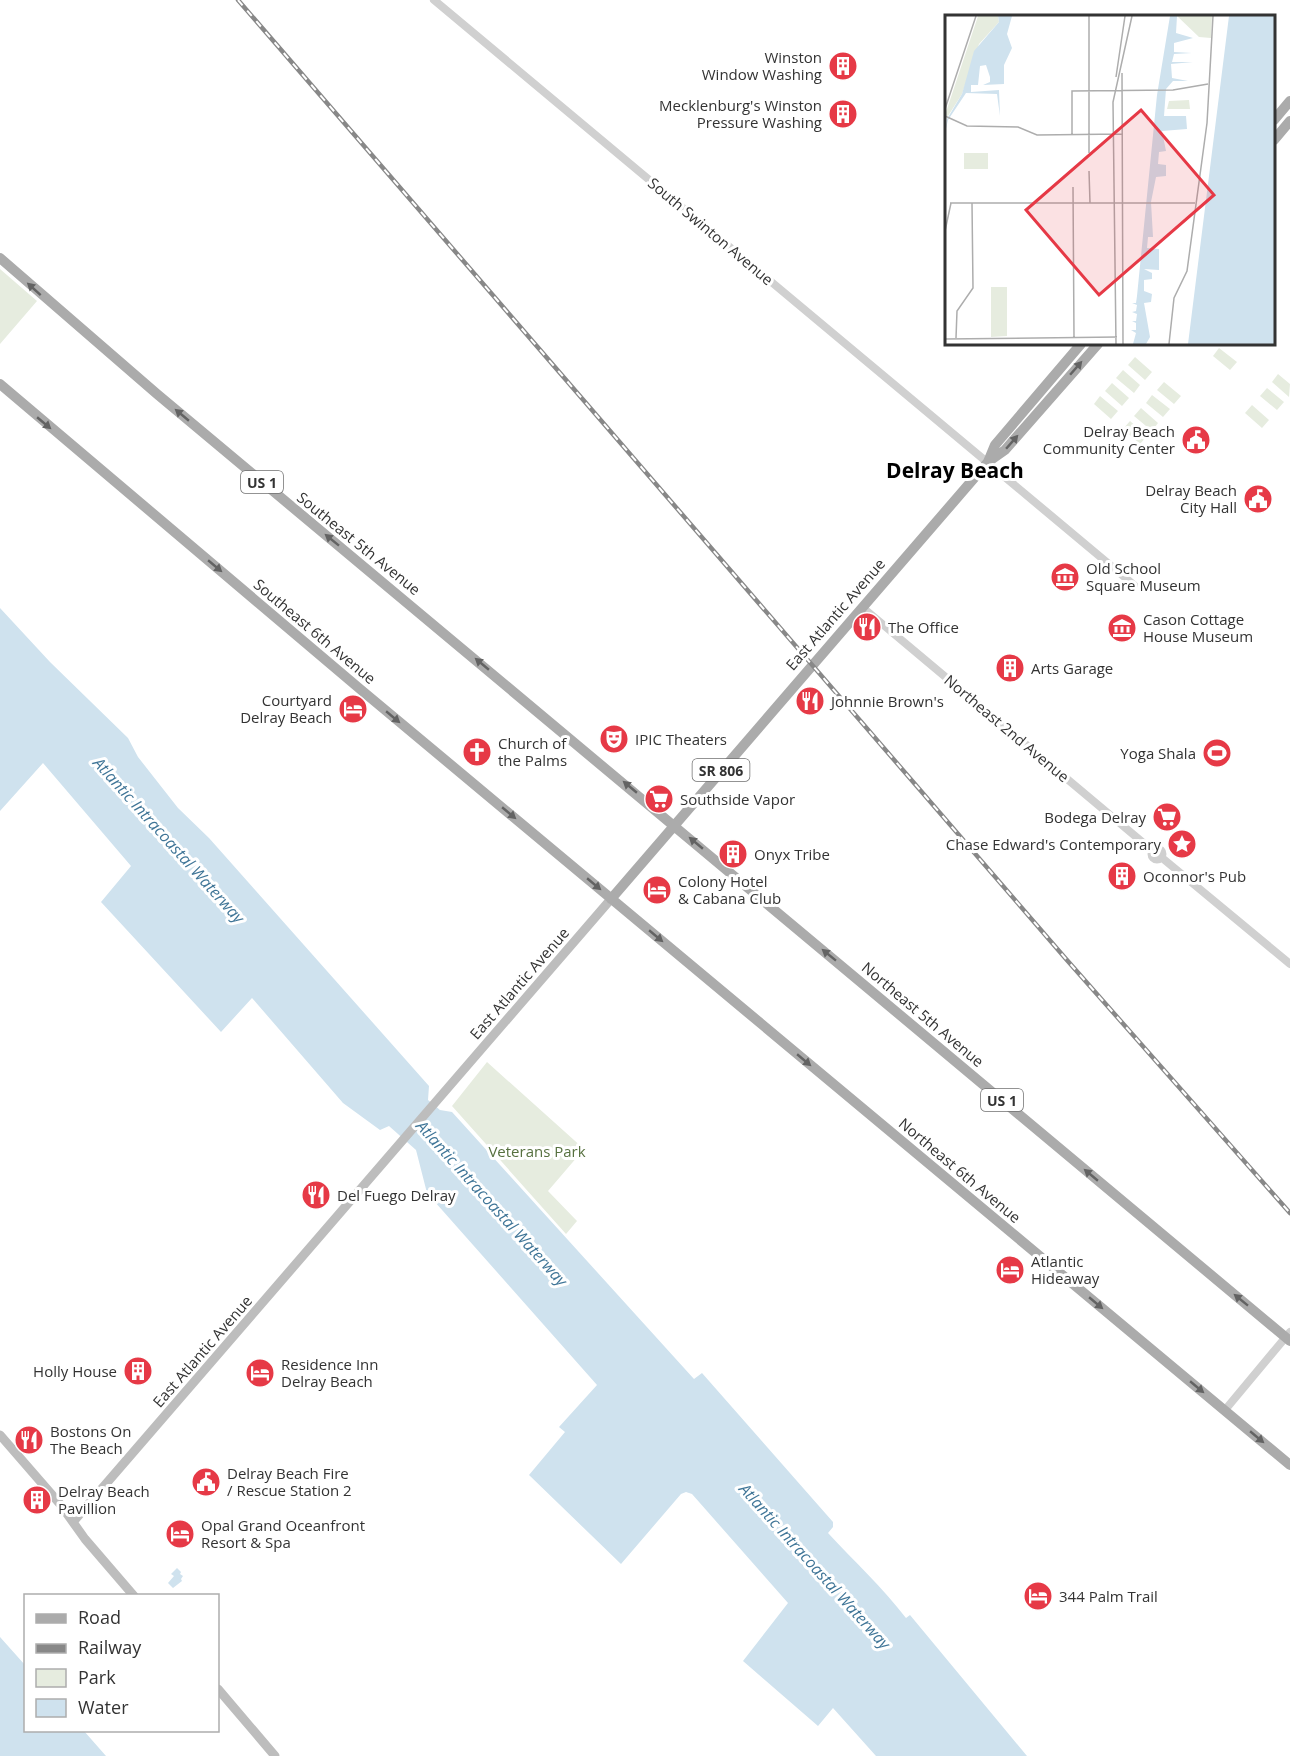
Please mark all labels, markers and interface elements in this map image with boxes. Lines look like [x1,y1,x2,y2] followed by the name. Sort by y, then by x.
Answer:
[945,15,1275,345] inset map
[702,47,822,84] place label: Winston Window Washing
[827,50,859,82] building icon: Winston Window Washing
[659,95,822,132] place label: Mecklenburg's Winston Pressure Washing
[827,98,859,130] building icon: Mecklenburg's Winston Pressure Washing
[644,173,778,289] street label: South Swinton Avenue
[27,283,42,296] one-way arrow
[1069,361,1082,376] one-way arrow
[175,409,190,422] one-way arrow
[36,416,52,429] one-way arrow
[1043,421,1175,458] place label: Delray Beach Community Center
[1180,424,1212,456] public building icon: Delray Beach Community Center
[1005,435,1018,450] one-way arrow
[886,456,1024,484] district label: Delray Beach
[241,471,283,493] road number: US 1
[1145,480,1237,517] place label: Delray Beach City Hall
[1242,483,1274,515] public building icon: Delray Beach City Hall
[293,487,425,599] street label: Southeast 5th Avenue
[324,534,340,547] one-way arrow
[781,554,889,674] street label: East Atlantic Avenue
[1086,558,1201,595] place label: Old School Square Museum
[207,560,223,573] one-way arrow
[1049,561,1081,593] museum icon: Old School Square Museum
[250,574,380,688] street label: Southeast 6th Avenue
[1143,609,1253,646] place label: Cason Cottage House Museum
[851,611,883,643] restaurant icon: The Office
[1106,612,1138,644] museum icon: Cason Cottage House Museum
[888,617,959,637] place label: The Office
[994,652,1026,684] building icon: Arts Garage
[474,658,490,671] one-way arrow
[1031,658,1113,678] place label: Arts Garage
[940,670,1074,786] street label: Northeast 2nd Avenue
[794,685,826,717] restaurant icon: Johnnie Brown's
[240,690,332,727] place label: Courtyard Delray Beach
[829,691,944,711] place label: Johnnie Brown's
[337,693,369,725] hotel icon: Courtyard Delray Beach
[386,710,401,723] one-way arrow
[598,723,630,755] theatre icon: IPIC Theaters
[635,729,727,749] place label: IPIC Theaters
[498,733,567,770] place label: Church of the Palms
[461,736,493,768] church icon: Church of the Palms
[1201,737,1233,769] sports icon: Yoga Shala
[1120,743,1196,763] place label: Yoga Shala
[88,752,251,929] water label: Atlantic Intracoastal Waterway
[692,759,750,781] road number: SR 806
[622,782,637,794] one-way arrow
[643,783,675,815] supermarket icon: Southside Vapor
[680,789,795,809] place label: Southside Vapor
[1151,801,1183,833] supermarket icon: Bodega Delray
[501,806,516,819] one-way arrow
[1044,807,1146,827] place label: Bodega Delray
[1166,828,1198,860] place icon: Chase Edward's Contemporary
[946,834,1161,854] place label: Chase Edward's Contemporary
[688,837,704,850] one-way arrow
[717,838,749,870] building icon: Onyx Tribe
[754,844,830,864] place label: Onyx Tribe
[1106,860,1138,892] building icon: Oconnor's Pub
[1143,866,1246,886] place label: Oconnor's Pub
[678,871,781,908] place label: Colony Hotel & Cabana Club
[641,874,673,906] hotel icon: Colony Hotel & Cabana Club
[586,877,601,890] one-way arrow
[465,923,573,1043] street label: East Atlantic Avenue
[648,929,663,942] one-way arrow
[821,948,837,961] one-way arrow
[858,957,988,1071] street label: Northeast 5th Avenue
[796,1054,812,1067] one-way arrow
[981,1089,1023,1111] road number: US 1
[895,1113,1025,1227] street label: Northeast 6th Avenue
[411,1115,574,1292] water label: Atlantic Intracoastal Waterway
[488,1141,586,1161] park label: Veterans Park
[1084,1169,1099,1182] one-way arrow
[300,1179,332,1211] restaurant icon: Del Fuego Delray
[337,1185,456,1205] place label: Del Fuego Delray
[1031,1251,1100,1288] place label: Atlantic Hideaway
[994,1254,1026,1286] hotel icon: Atlantic Hideaway
[148,1291,256,1411] street label: East Atlantic Avenue
[1234,1294,1249,1307] one-way arrow
[1088,1296,1104,1309] one-way arrow
[281,1354,379,1391] place label: Residence Inn Delray Beach
[122,1355,154,1387] building icon: Holly House
[244,1357,276,1389] hotel icon: Residence Inn Delray Beach
[33,1361,117,1381] place label: Holly House
[1189,1380,1204,1393] one-way arrow
[50,1421,131,1458] place label: Bostons On The Beach
[13,1424,45,1456] restaurant icon: Bostons On The Beach
[1249,1431,1265,1444] one-way arrow
[227,1463,352,1500] place label: Delray Beach Fire / Rescue Station 2
[190,1466,222,1498] public building icon: Delray Beach Fire / Rescue Station 2
[734,1478,897,1655] water label: Atlantic Intracoastal Waterway
[58,1481,150,1518] place label: Delray Beach Pavillion
[21,1484,53,1516] building icon: Delray Beach Pavillion
[201,1515,365,1552] place label: Opal Grand Oceanfront Resort & Spa
[164,1518,196,1550] hotel icon: Opal Grand Oceanfront Resort & Spa
[1022,1580,1054,1612] hotel icon: 344 Palm Trail
[1059,1586,1158,1606] place label: 344 Palm Trail
[24,1594,219,1732] legend
[78,1605,121,1629] text: Road
[78,1635,142,1659] text: Railway
[78,1665,116,1689] text: Park
[78,1695,129,1719] text: Water

